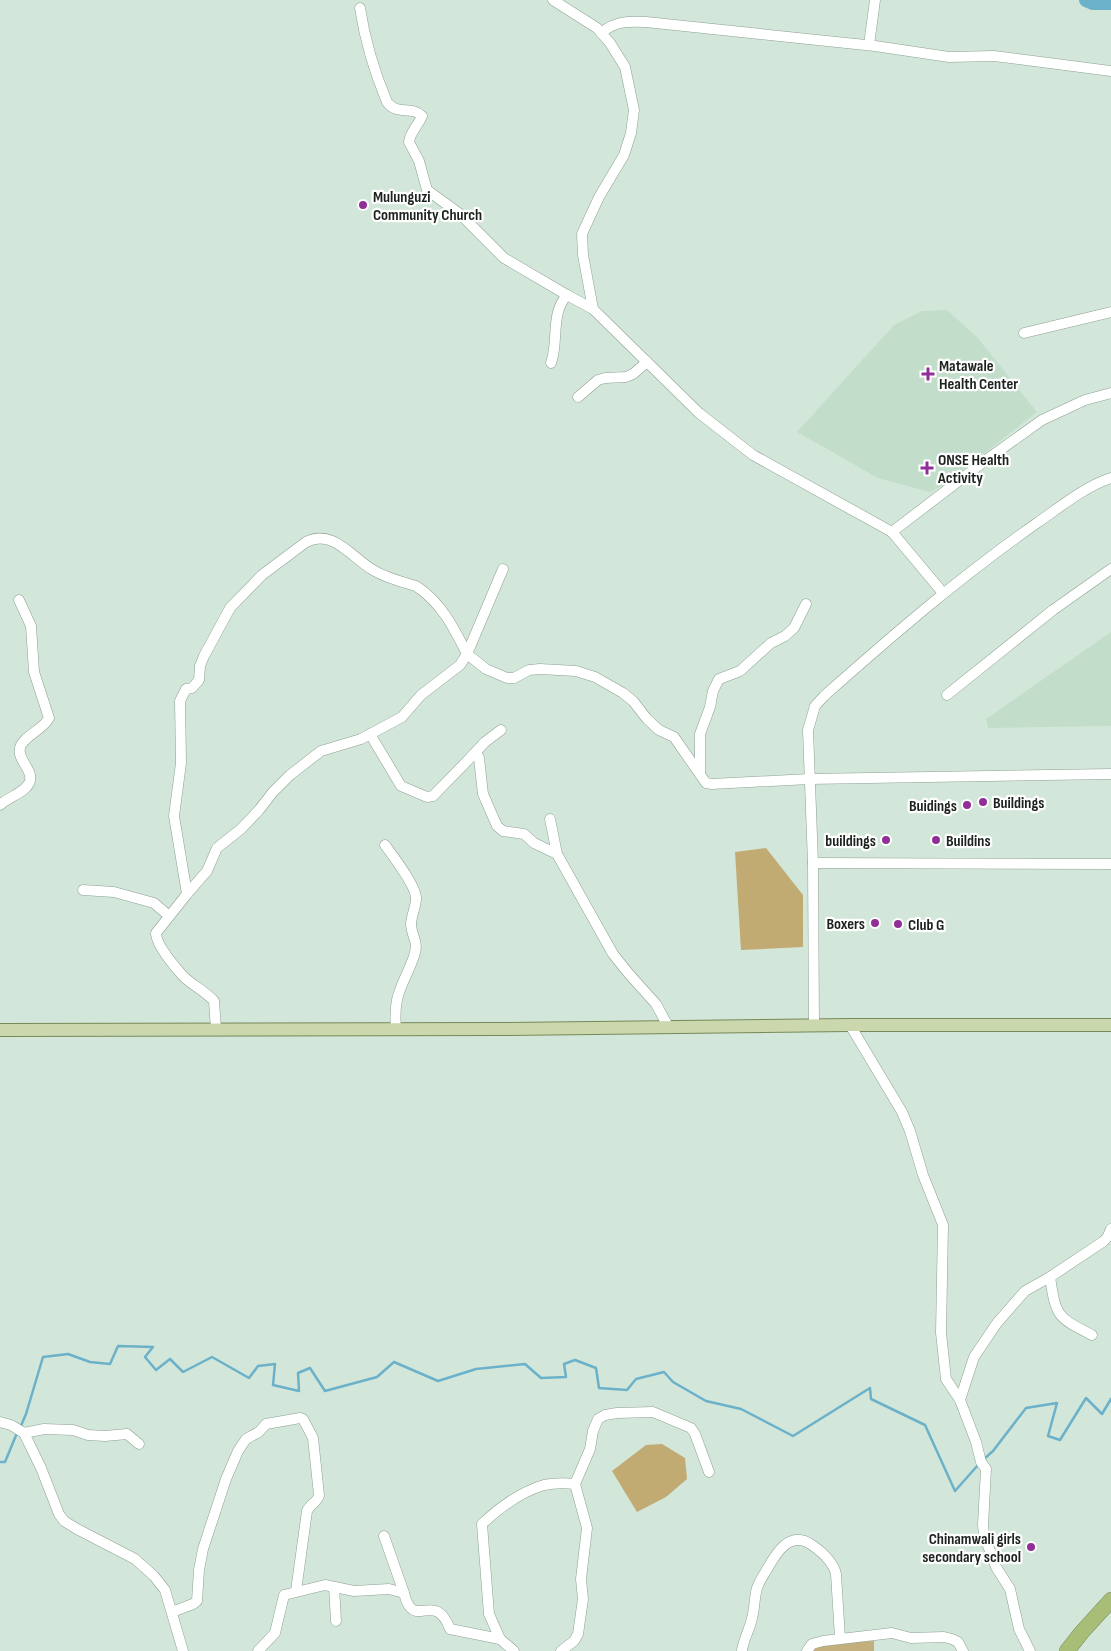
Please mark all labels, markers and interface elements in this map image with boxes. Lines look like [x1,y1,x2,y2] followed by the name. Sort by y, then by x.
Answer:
[373,188,482,225] place label: Mulunguzi Community Church
[357,199,369,211] marker: Mulunguzi Community Church
[939,357,1018,394] place label: Matawale Health Center
[921,367,935,381] marker: Matawale Health Center
[937,451,1009,488] place label: ONSE Health Activity
[920,461,934,475] marker: ONSE Health Activity
[993,794,1044,813] place label: Buildings
[977,796,989,808] marker: Buildings
[909,797,957,816] place label: Buidings
[961,799,973,811] marker: Buidings
[825,832,876,851] place label: buildings
[946,832,991,851] place label: Buildins
[880,834,892,846] marker: buildings
[930,834,942,846] marker: Buildins
[826,915,865,934] place label: Boxers
[908,916,944,935] place label: Club G
[869,917,881,929] marker: Boxers
[892,918,904,930] marker: Club G
[922,1530,1021,1567] place label: Chinamwali girls secondary school
[1025,1541,1037,1553] marker: Chinamwali girls secondary school

